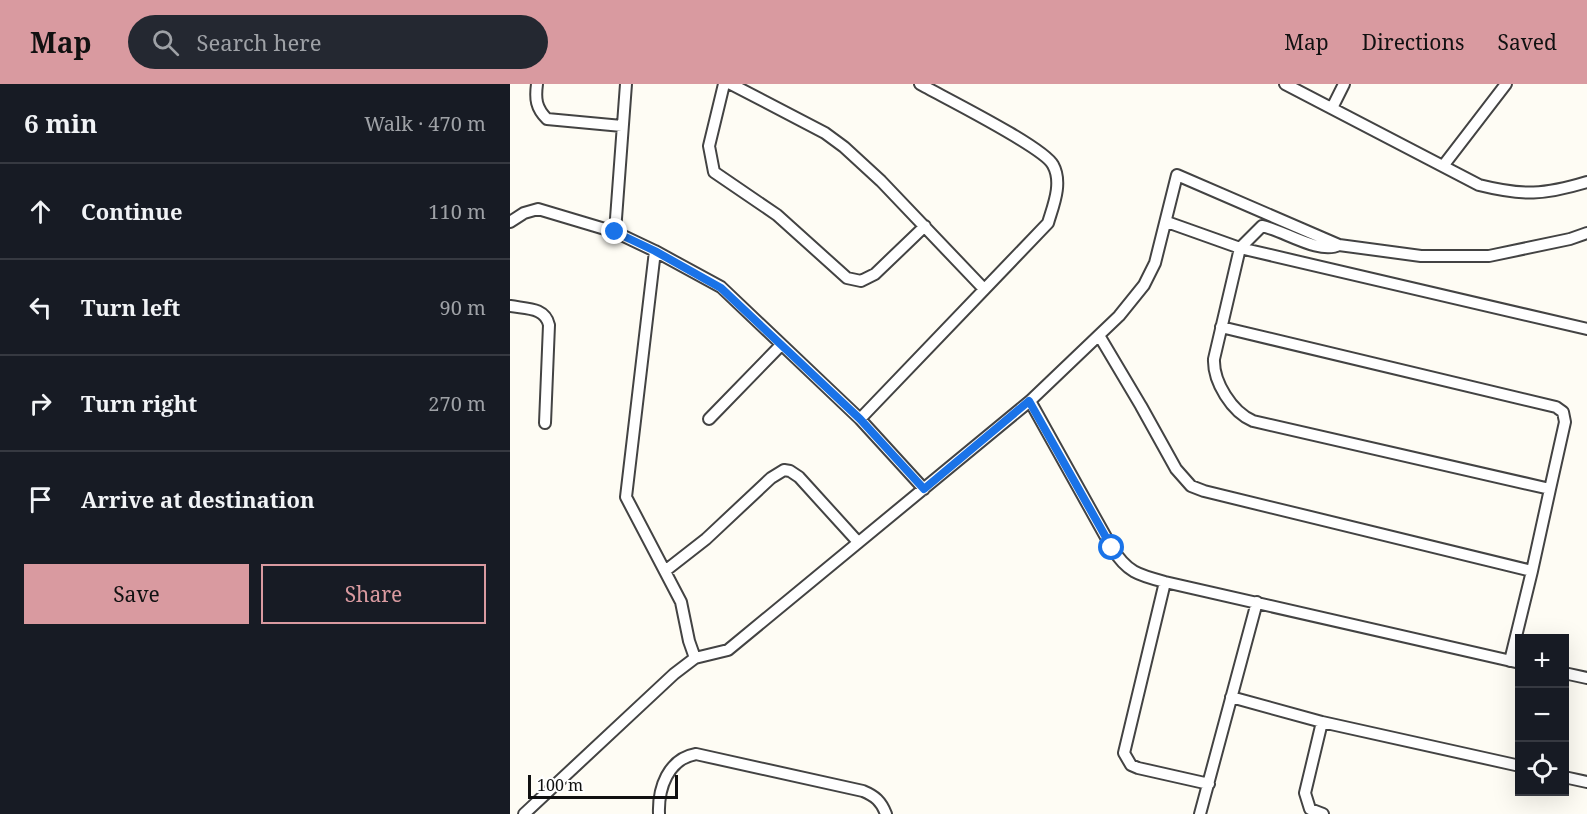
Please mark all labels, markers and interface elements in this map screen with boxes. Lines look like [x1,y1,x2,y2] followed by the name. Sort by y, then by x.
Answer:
[128,15,548,69] search box
[30,23,92,61] text: Map
[149,26,182,59] icon: search
[197,27,321,57] text: Search here
[1284,28,1329,56] text: Map
[1362,28,1464,56] text: Directions
[1497,28,1557,56] text: Saved
[24,105,98,141] text: 6 min
[364,110,486,137] text: Walk · 470 m
[24,195,57,228] icon: ahead
[81,196,183,226] text: Continue
[428,198,486,225] text: 110 m
[601,218,627,244] route end
[24,291,57,324] icon: left
[81,292,180,322] text: Turn left
[440,294,486,321] text: 90 m
[24,387,57,420] icon: right
[81,388,197,418] text: Turn right
[428,390,486,417] text: 270 m
[24,483,57,516] icon: arrive
[81,484,315,514] text: Arrive at destination
[1098,534,1124,560] route start
[24,564,249,624] button: Save
[261,564,486,624] button: Share
[1515,634,1569,796] map controls
[1515,634,1569,688] button: +
[1515,688,1569,742] button: −
[1515,742,1569,796] button: locate
[528,772,678,800] scale bar
[537,774,583,796] text: 100 m

